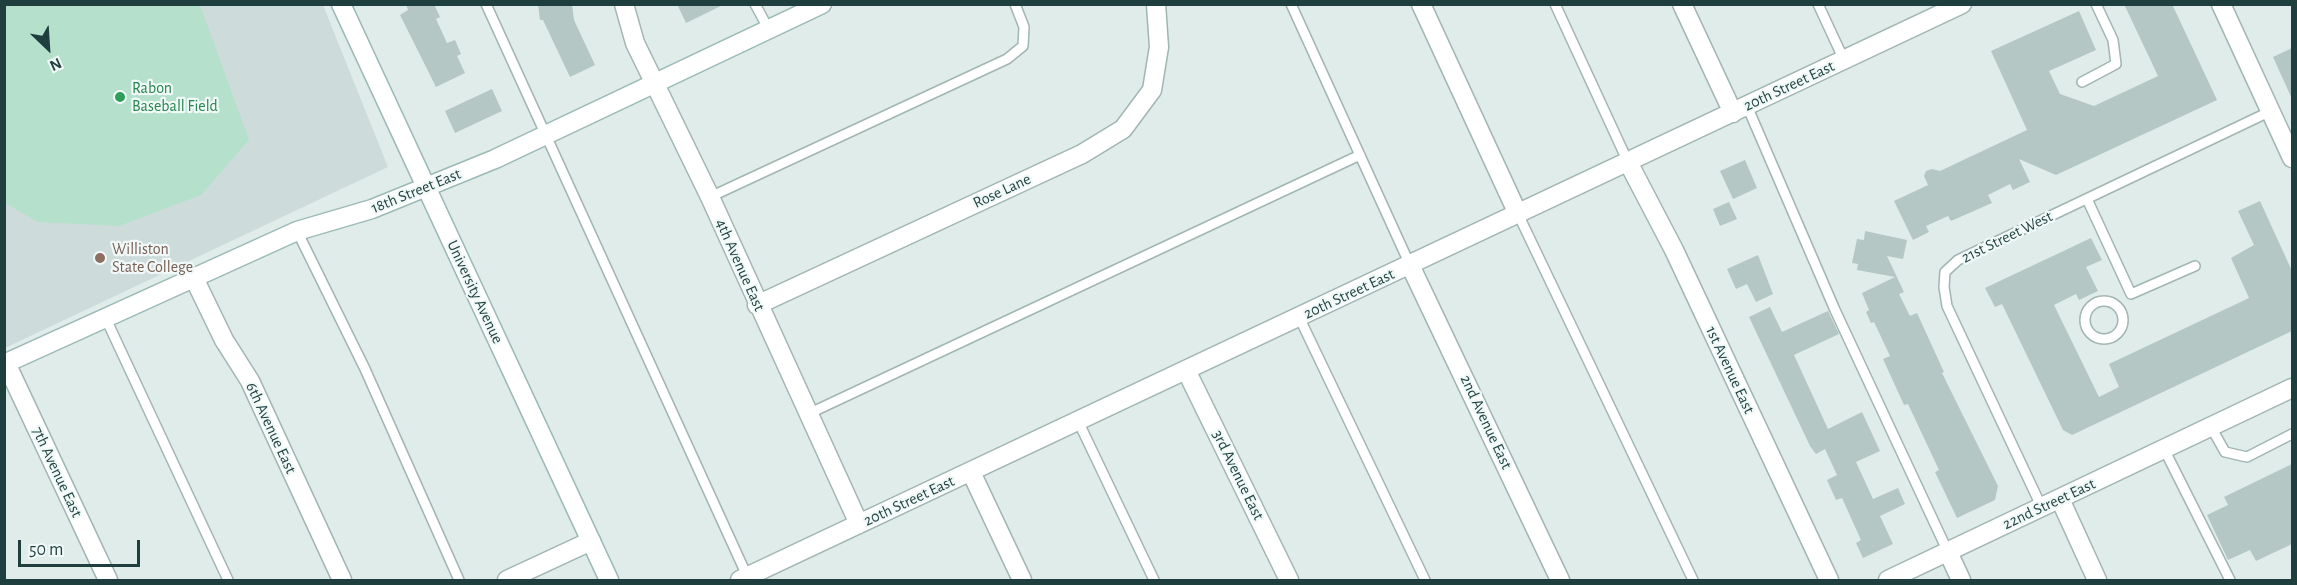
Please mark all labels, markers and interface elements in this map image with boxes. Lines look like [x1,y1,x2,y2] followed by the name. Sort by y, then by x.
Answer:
[18,18,78,78] north arrow
[47,55,64,74] text: N
[1741,57,1837,115] street label: 20th Street East
[132,78,218,116] place label: Rabon Baseball Field
[113,90,127,104] marker: Rabon Baseball Field
[368,164,464,218] street label: 18th Street East
[970,169,1034,213] street label: Rose Lane
[1958,207,2056,267] street label: 21st Street West
[711,216,769,314] street label: 4th Avenue East
[443,237,507,347] street label: University Avenue
[112,239,193,277] place label: Williston State College
[93,251,107,265] marker: Williston State College
[1301,265,1397,323] street label: 20th Street East
[1701,323,1759,417] street label: 1st Avenue East
[1456,372,1516,472] street label: 2nd Avenue East
[241,379,301,477] street label: 6th Avenue East
[28,424,86,520] street label: 7th Avenue East
[1208,427,1268,523] street label: 3rd Avenue East
[861,472,957,530] street label: 20th Street East
[2000,474,2098,534] street label: 22nd Street East
[21,528,142,566] scale bar
[29,541,63,559] text: 50 m

